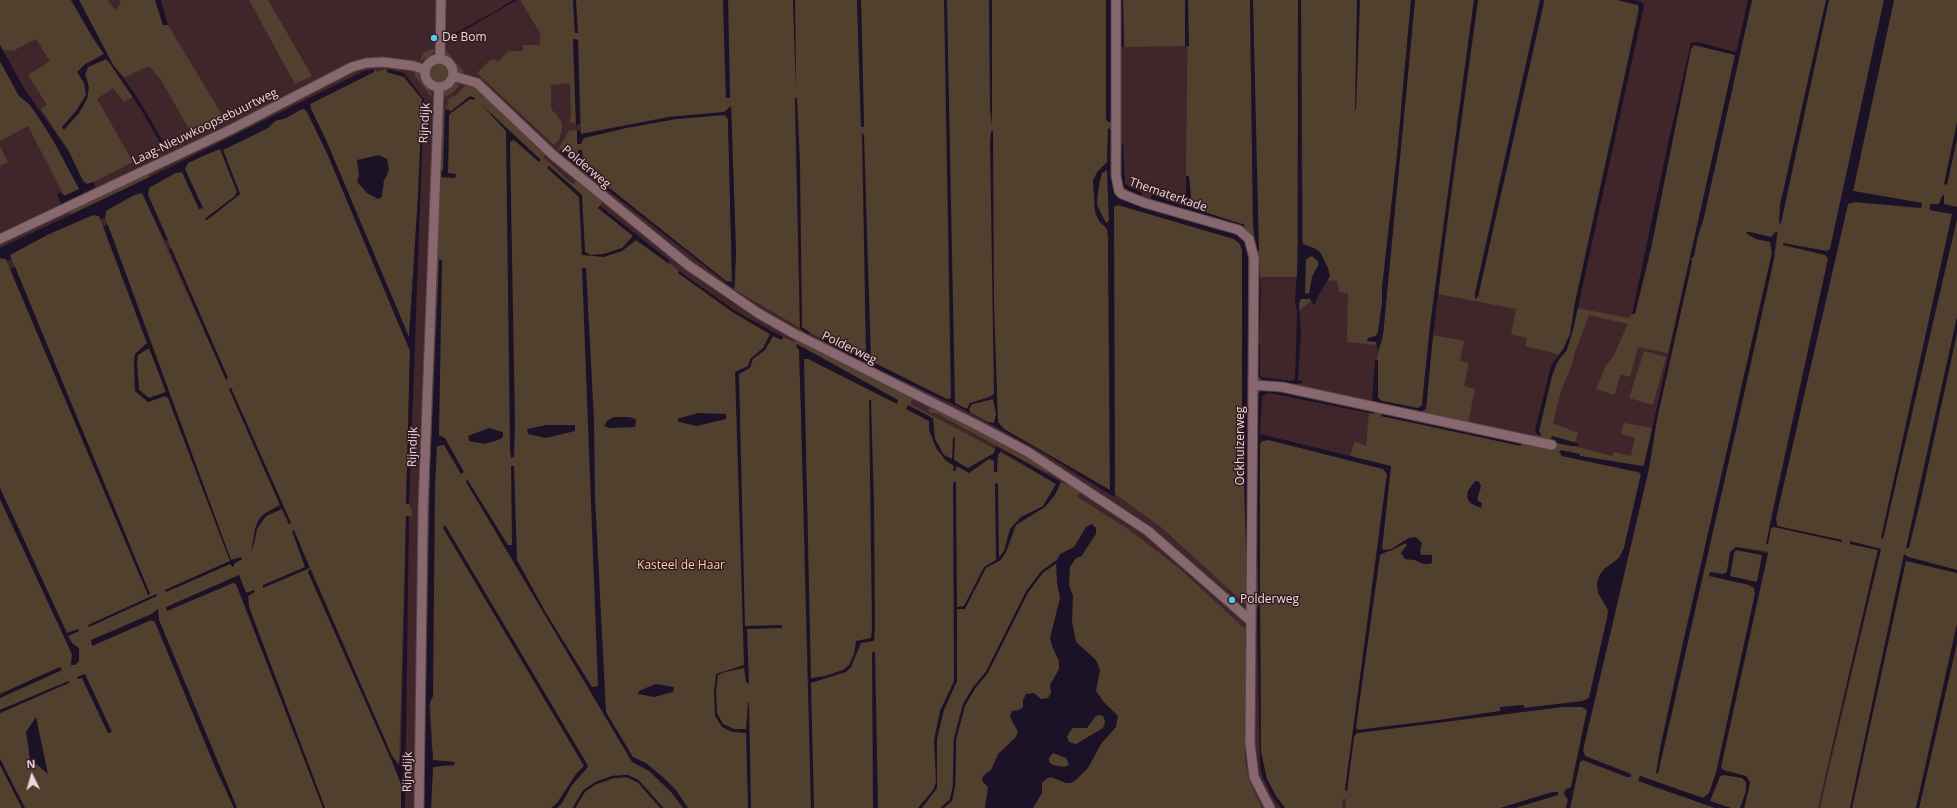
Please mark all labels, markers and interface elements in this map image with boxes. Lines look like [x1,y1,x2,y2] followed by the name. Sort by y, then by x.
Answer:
[442,31,487,45] place label: De Bom
[429,33,439,43] marker: De Bom
[130,86,280,168] street label: Laag-Nieuwkoopsebuurtweg
[417,102,433,144] street label: Rijndijk
[559,143,613,191] street label: Polderweg
[1127,175,1209,215] street label: Thematerkade
[819,329,879,367] street label: Polderweg
[1234,407,1248,485] street label: Ockhuizerweg
[405,426,421,468] street label: Rijndijk
[637,559,725,573] park label: Kasteel de Haar
[1240,593,1299,607] place label: Polderweg
[1227,595,1237,605] marker: Polderweg
[400,752,416,792] street label: Rijndijk
[12,756,52,796] north arrow
[26,756,36,771] text: N

